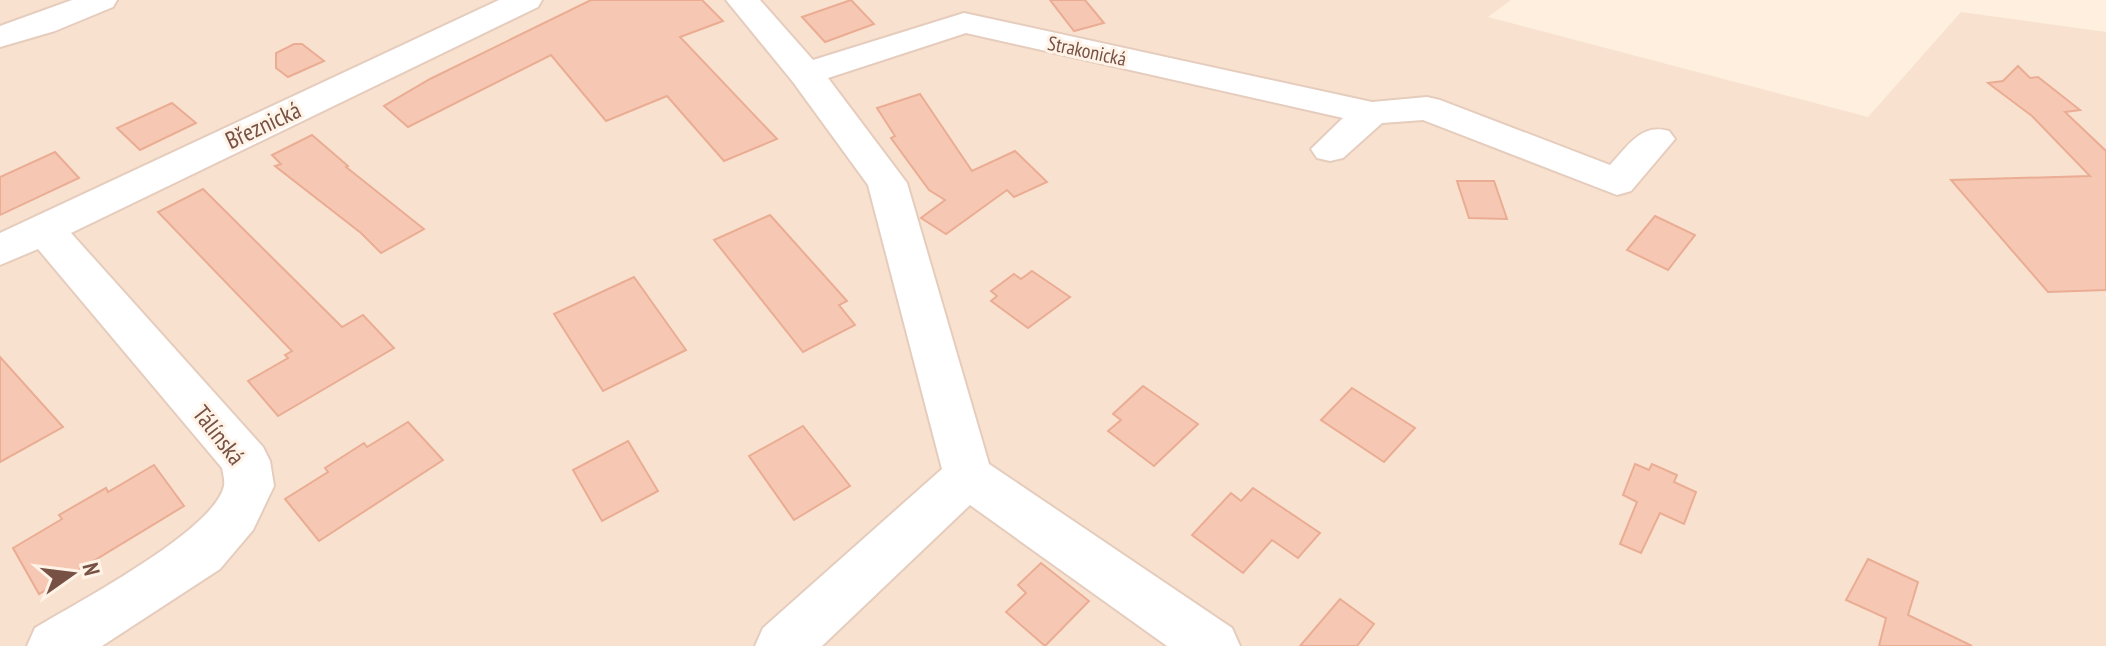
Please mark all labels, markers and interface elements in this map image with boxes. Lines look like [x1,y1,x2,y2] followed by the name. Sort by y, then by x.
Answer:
[1045,30,1129,72] street label: Strakonická
[220,94,306,156] street label: Březnická
[186,399,252,471] street label: Tálínská
[32,534,112,614] north arrow
[76,560,106,578] text: N

